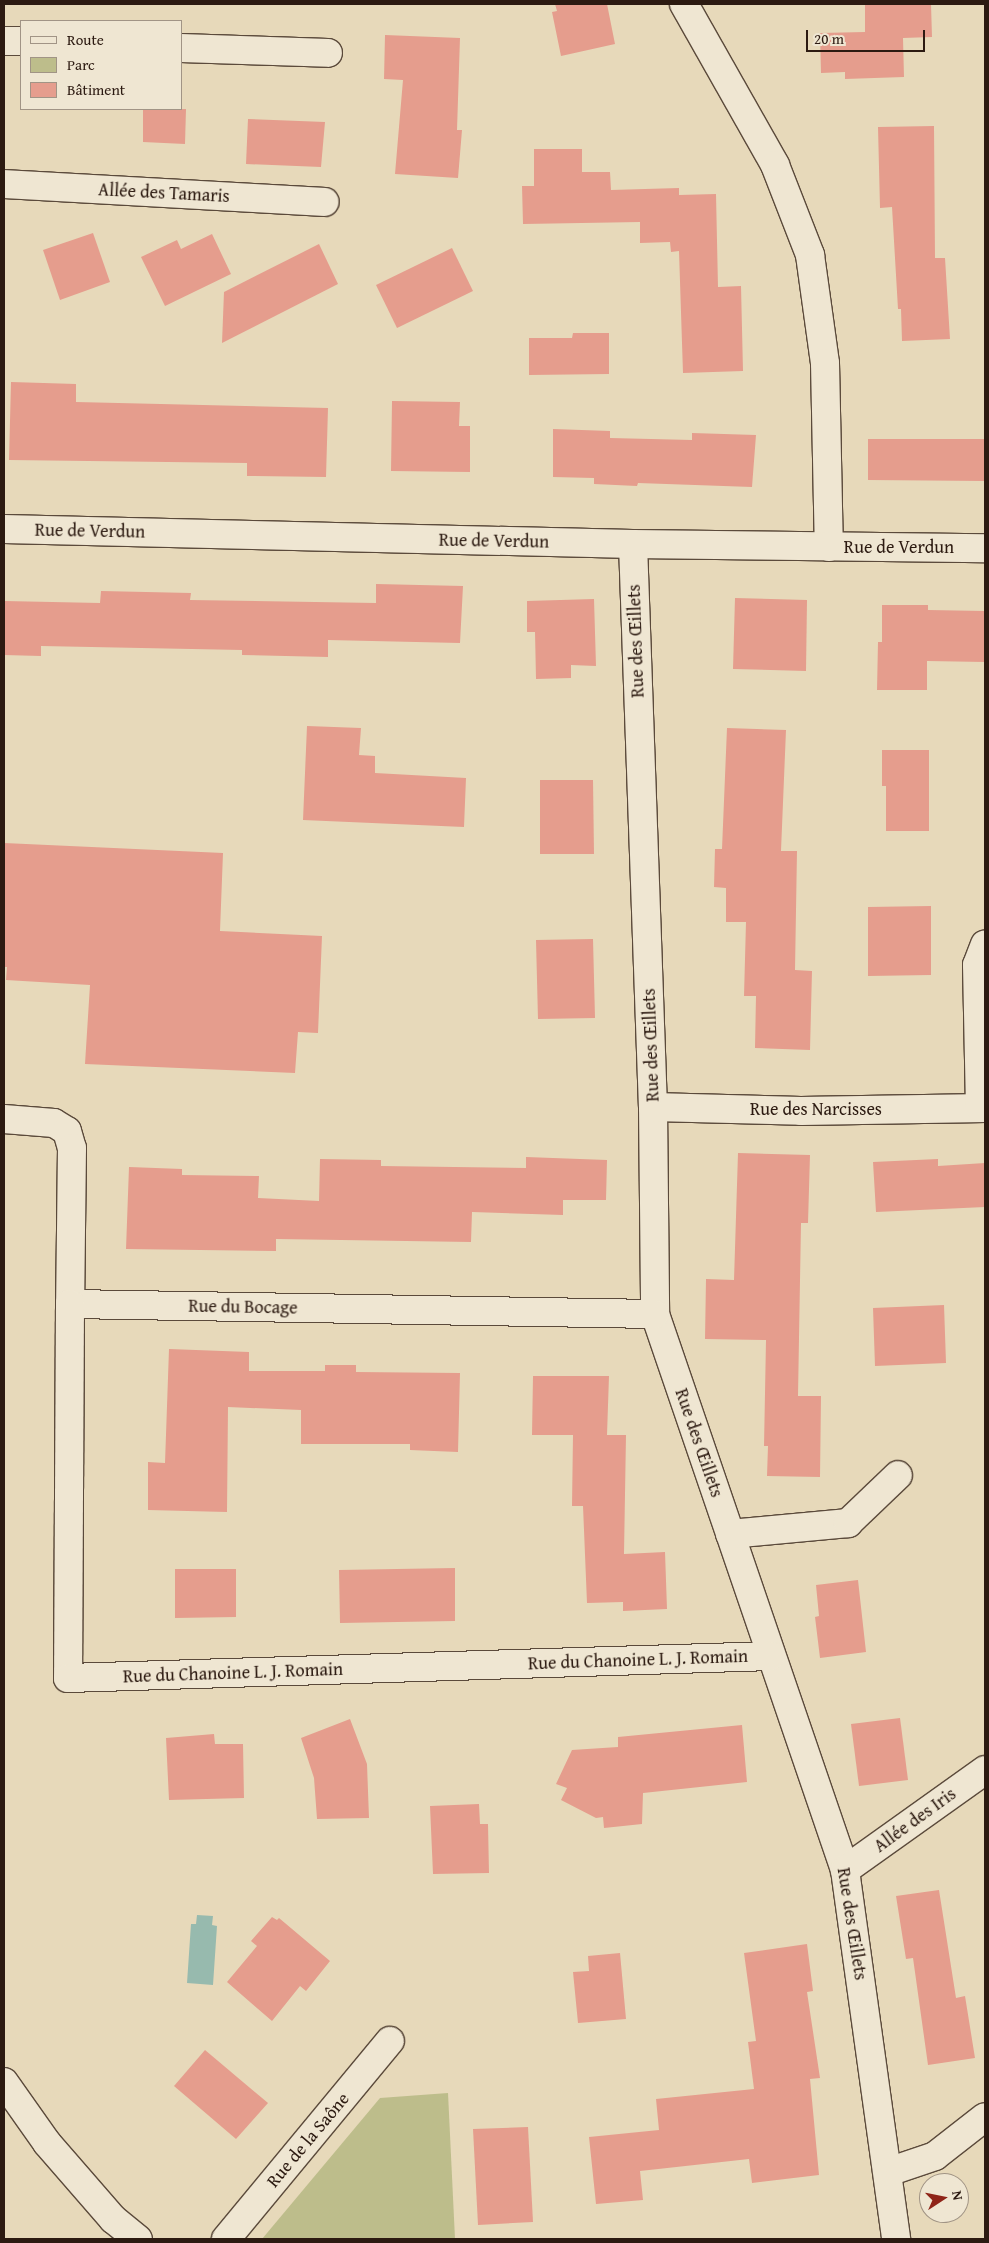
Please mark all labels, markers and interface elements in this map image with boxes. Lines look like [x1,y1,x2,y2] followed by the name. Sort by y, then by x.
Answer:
[20,20,182,110] legend
[809,20,928,52] scale bar
[814,28,844,49] text: 20 m
[67,29,104,50] text: Route
[67,54,95,75] text: Parc
[67,79,125,100] text: Bâtiment
[98,179,230,207] street label: Allée des Tamaris
[35,519,145,543] street label: Rue de Verdun
[439,529,549,553] street label: Rue de Verdun
[844,536,954,558] street label: Rue de Verdun
[623,584,649,698] street label: Rue des Œillets
[638,988,664,1102] street label: Rue des Œillets
[750,1098,882,1120] street label: Rue des Narcisses
[188,1295,298,1319] street label: Rue du Bocage
[670,1386,728,1500] street label: Rue des Œillets
[528,1645,748,1675] street label: Rue du Chanoine L. J. Romain
[123,1658,343,1688] street label: Rue du Chanoine L. J. Romain
[870,1783,960,1857] street label: Allée des Iris
[832,1866,872,1982] street label: Rue des Œillets
[262,2088,354,2192] street label: Rue de la Saône
[919,2173,969,2223] north arrow
[947,2189,968,2202] text: N

